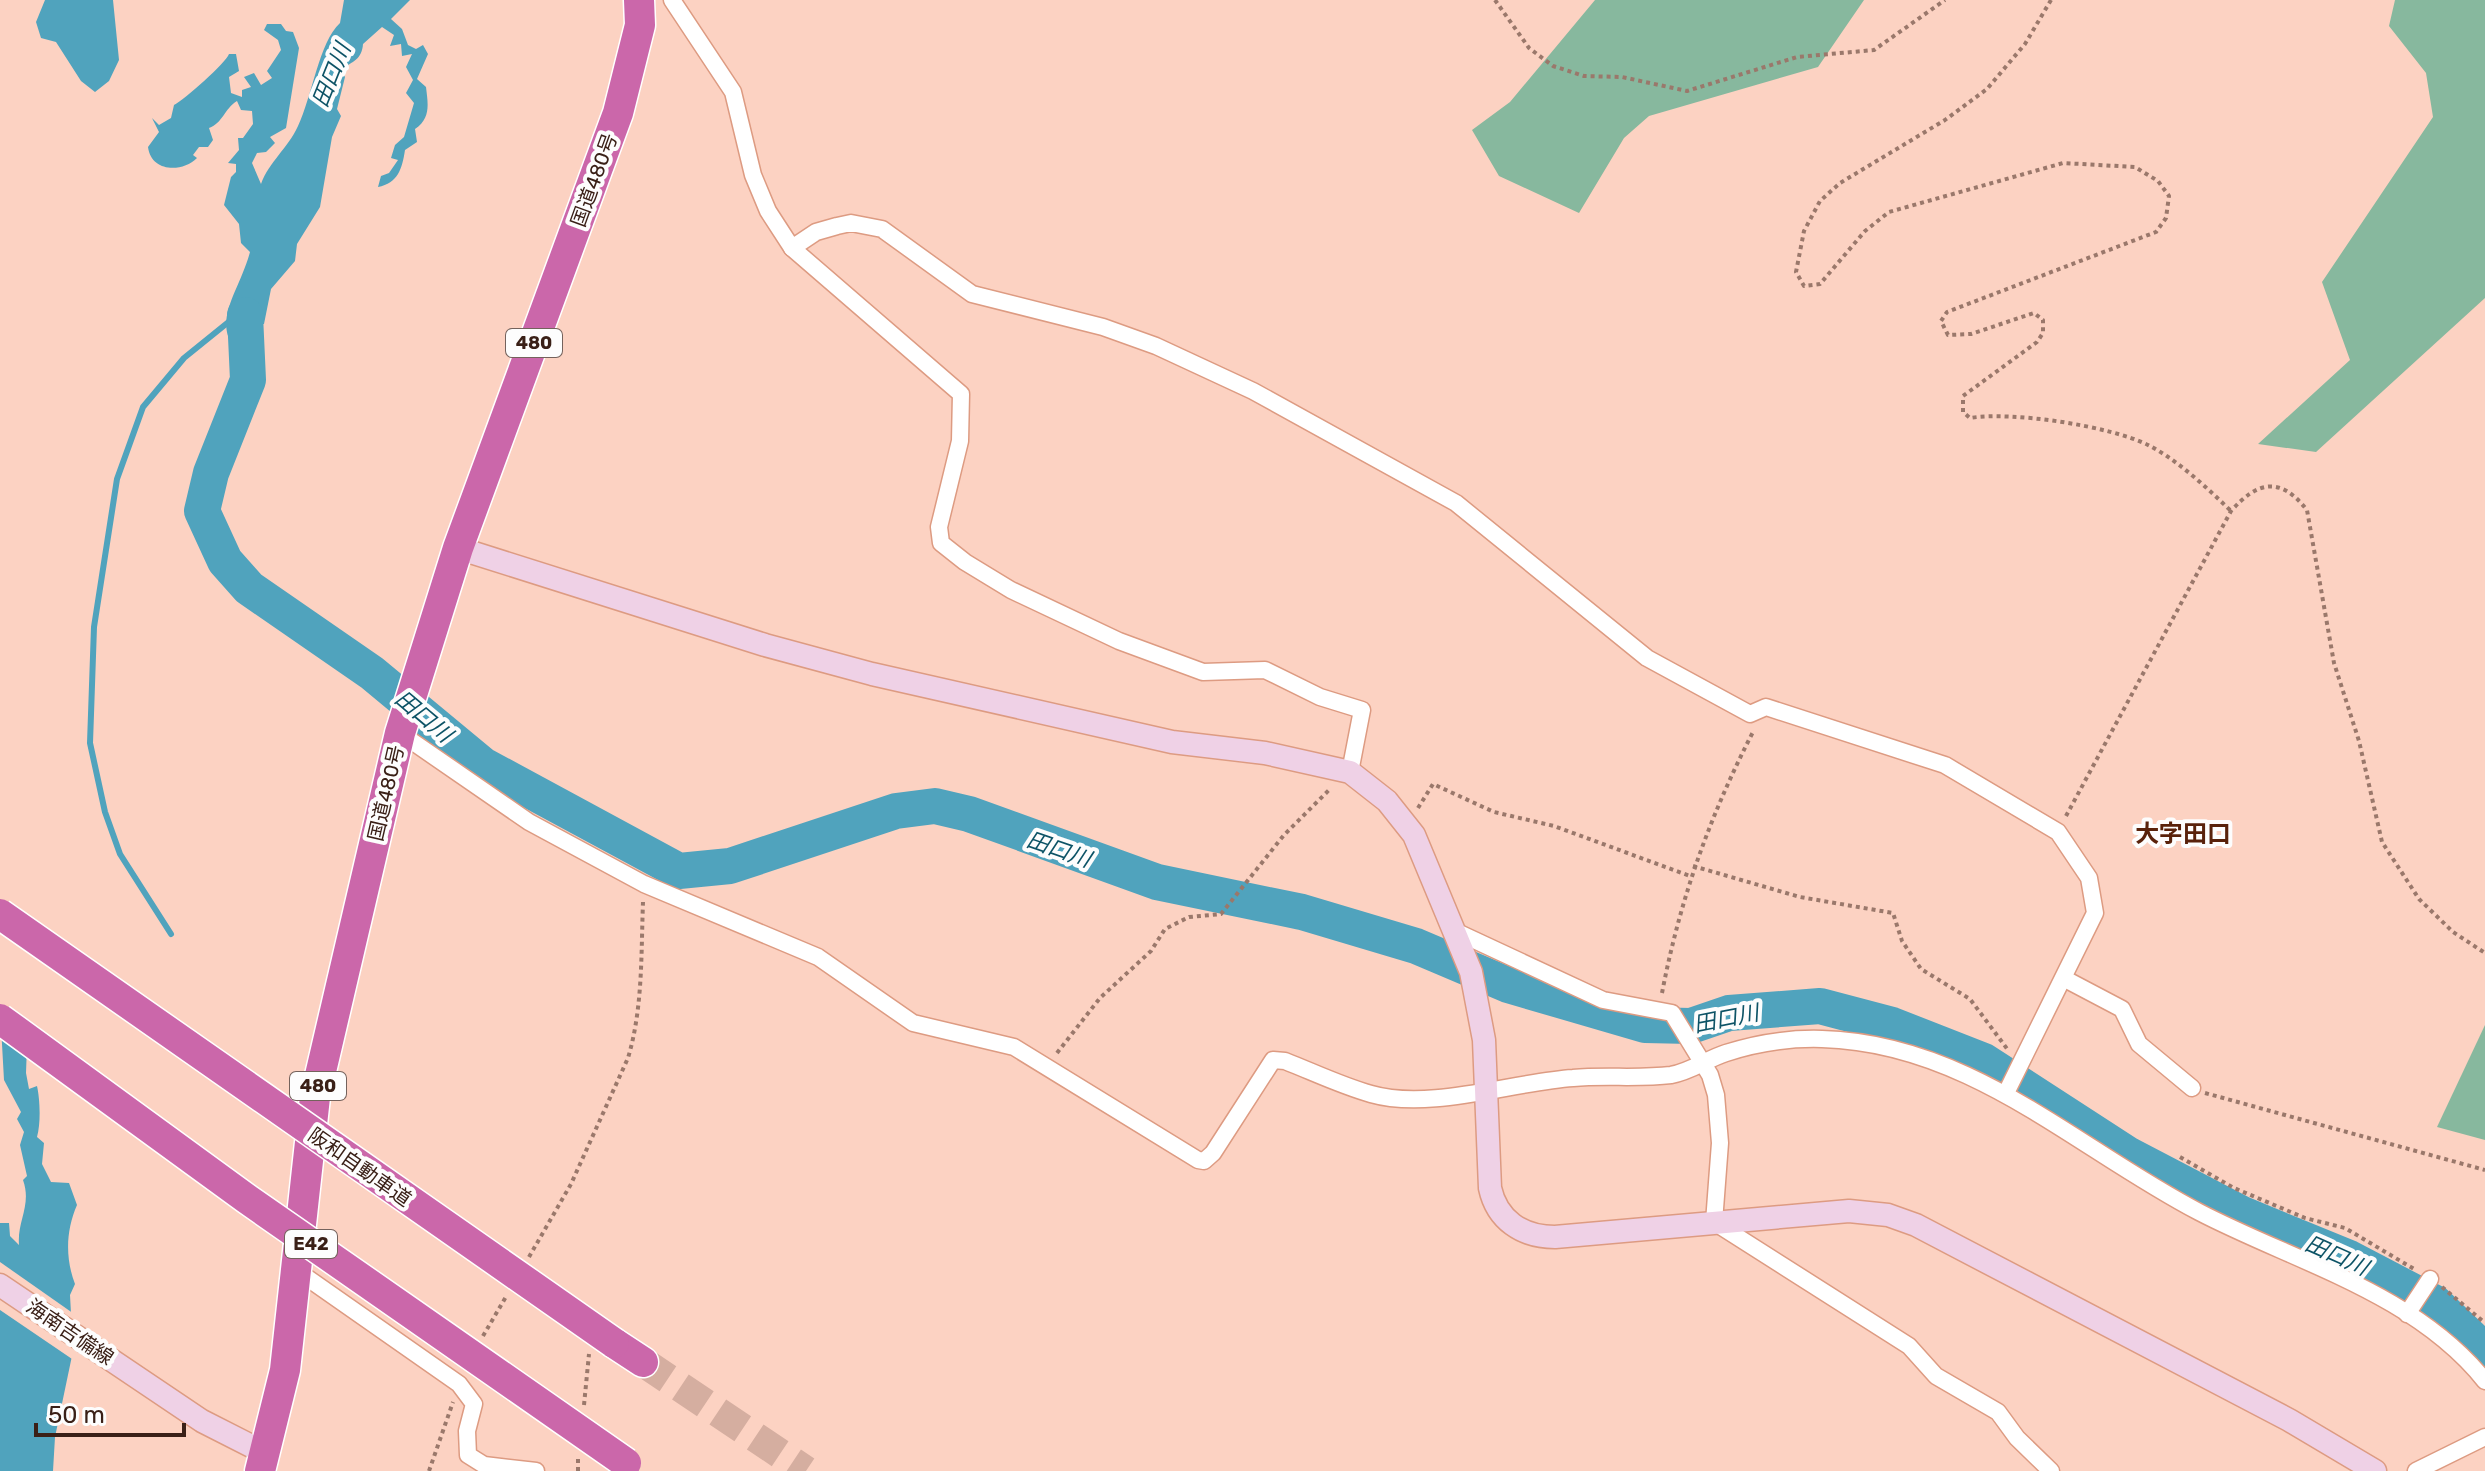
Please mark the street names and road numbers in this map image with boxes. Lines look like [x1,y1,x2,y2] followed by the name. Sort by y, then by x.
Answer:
[566,130,622,230] street label: 国道480号
[506,329,562,357] road number: 480
[363,743,409,843] street label: 国道480号
[290,1072,346,1100] road number: 480
[304,1123,416,1211] street label: 阪和自動車道
[285,1230,337,1258] road number: E42
[22,1294,118,1370] street label: 海南吉備線

